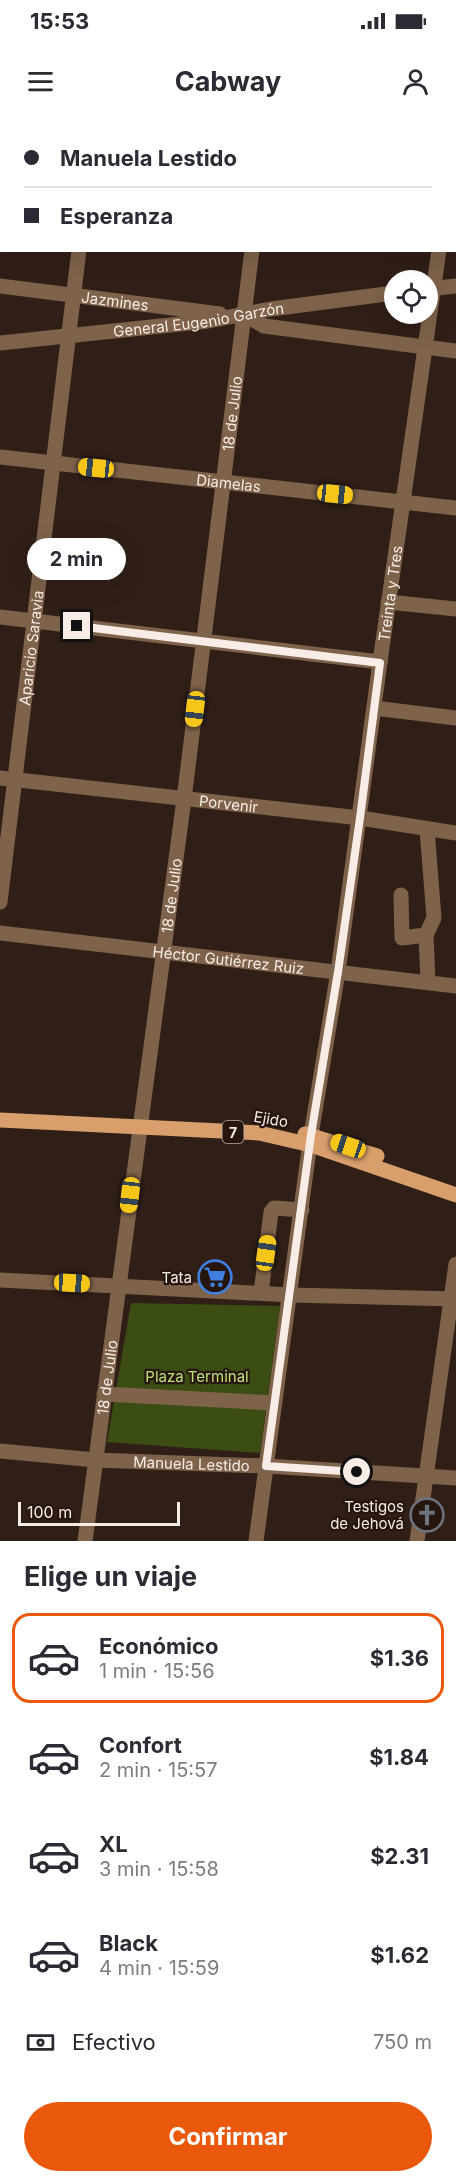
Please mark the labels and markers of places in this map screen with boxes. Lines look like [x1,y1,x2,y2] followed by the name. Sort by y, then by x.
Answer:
[197,1259,233,1295] supermarket icon: Tata
[162,1268,192,1287] place label: Tata
[330,1497,404,1533] place label: Testigos de Jehová
[409,1497,445,1533] church icon: Testigos de Jehová

